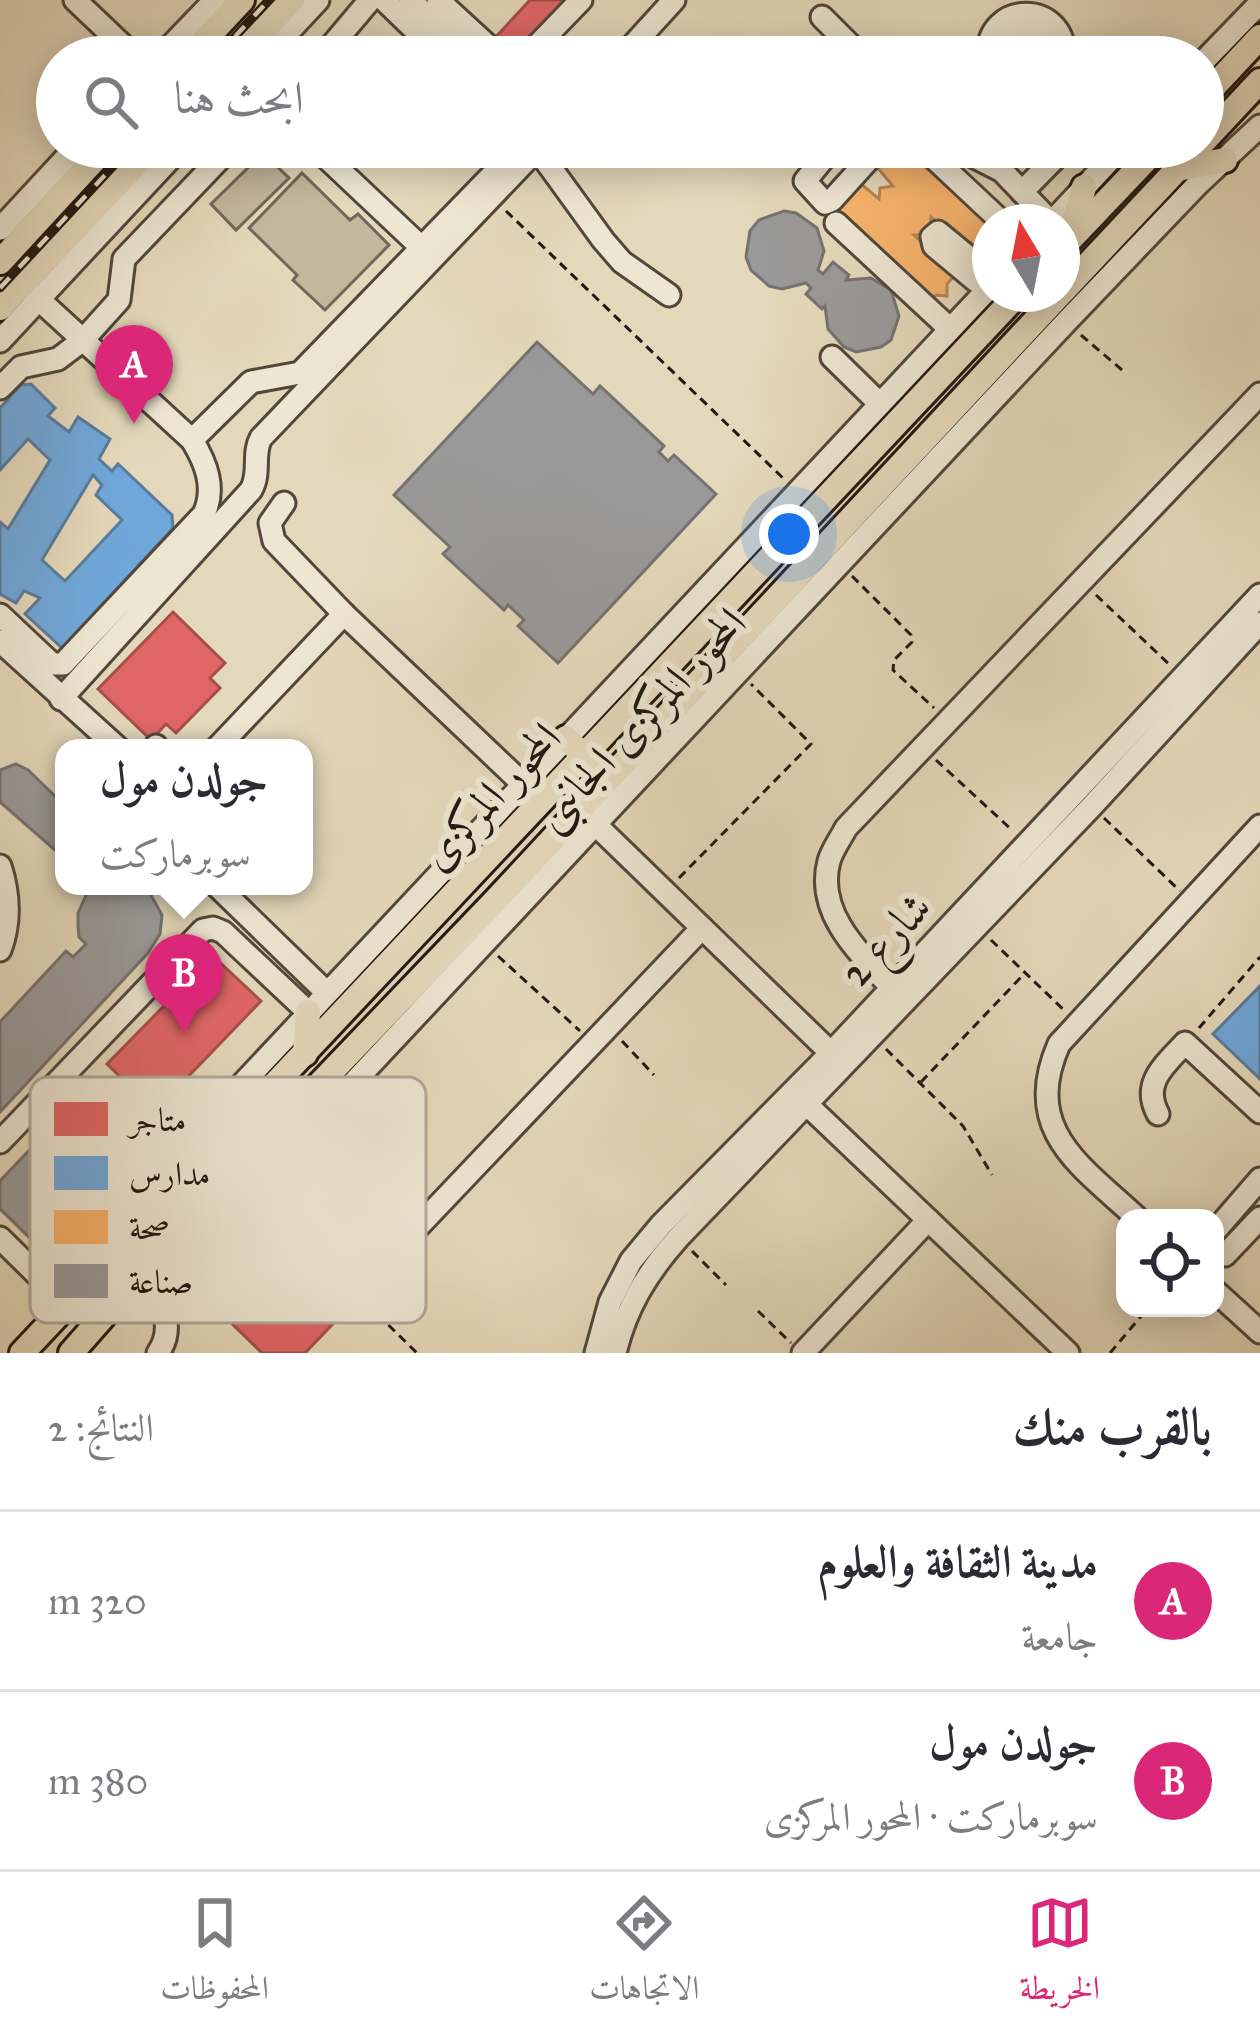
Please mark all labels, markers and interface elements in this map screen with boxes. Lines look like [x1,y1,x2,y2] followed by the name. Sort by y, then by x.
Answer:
[36,36,1224,168] search box
[78,69,144,135] icon: search
[174,70,304,125] text: ابحث هنا
[972,204,1080,312] north arrow
[95,325,173,424] pin: A
[759,504,819,564] your location
[522,596,761,846] street label: المحور المركزى الجانبى
[408,711,573,882] street label: المحور المركزى
[55,739,313,895] popup
[100,751,268,806] text: جولدن مول
[100,830,251,878] text: سوبرماركت
[827,880,950,1005] street label: شارع 2
[145,934,223,1033] pin: B
[30,1077,426,1323] legend
[126,1100,186,1140] text: متاجر
[129,1154,210,1194] text: مدارس
[129,1208,170,1248] text: صحة
[1116,1209,1224,1317] map controls
[1116,1209,1224,1317] button: locate
[129,1262,193,1302] text: صناعة
[1013,1396,1212,1458] text: بالقرب منك
[48,1404,154,1452] text: النتائج: 2
[818,1534,1098,1589] text: مدينة الثقافة والعلوم
[48,1577,147,1625] text: 320 m
[1160,1577,1186,1625] text: A
[1021,1613,1098,1661] text: جامعة
[929,1714,1098,1769] text: جولدن مول
[48,1757,148,1805] text: 380 m
[1160,1757,1186,1805] text: B
[764,1793,1098,1841] text: سوبرماركت · المحور المركزى
[160,1890,269,2020] tab: المحفوظات
[589,1890,699,2020] tab: الاتجاهات
[1020,1890,1100,2020] tab: الخريطة

